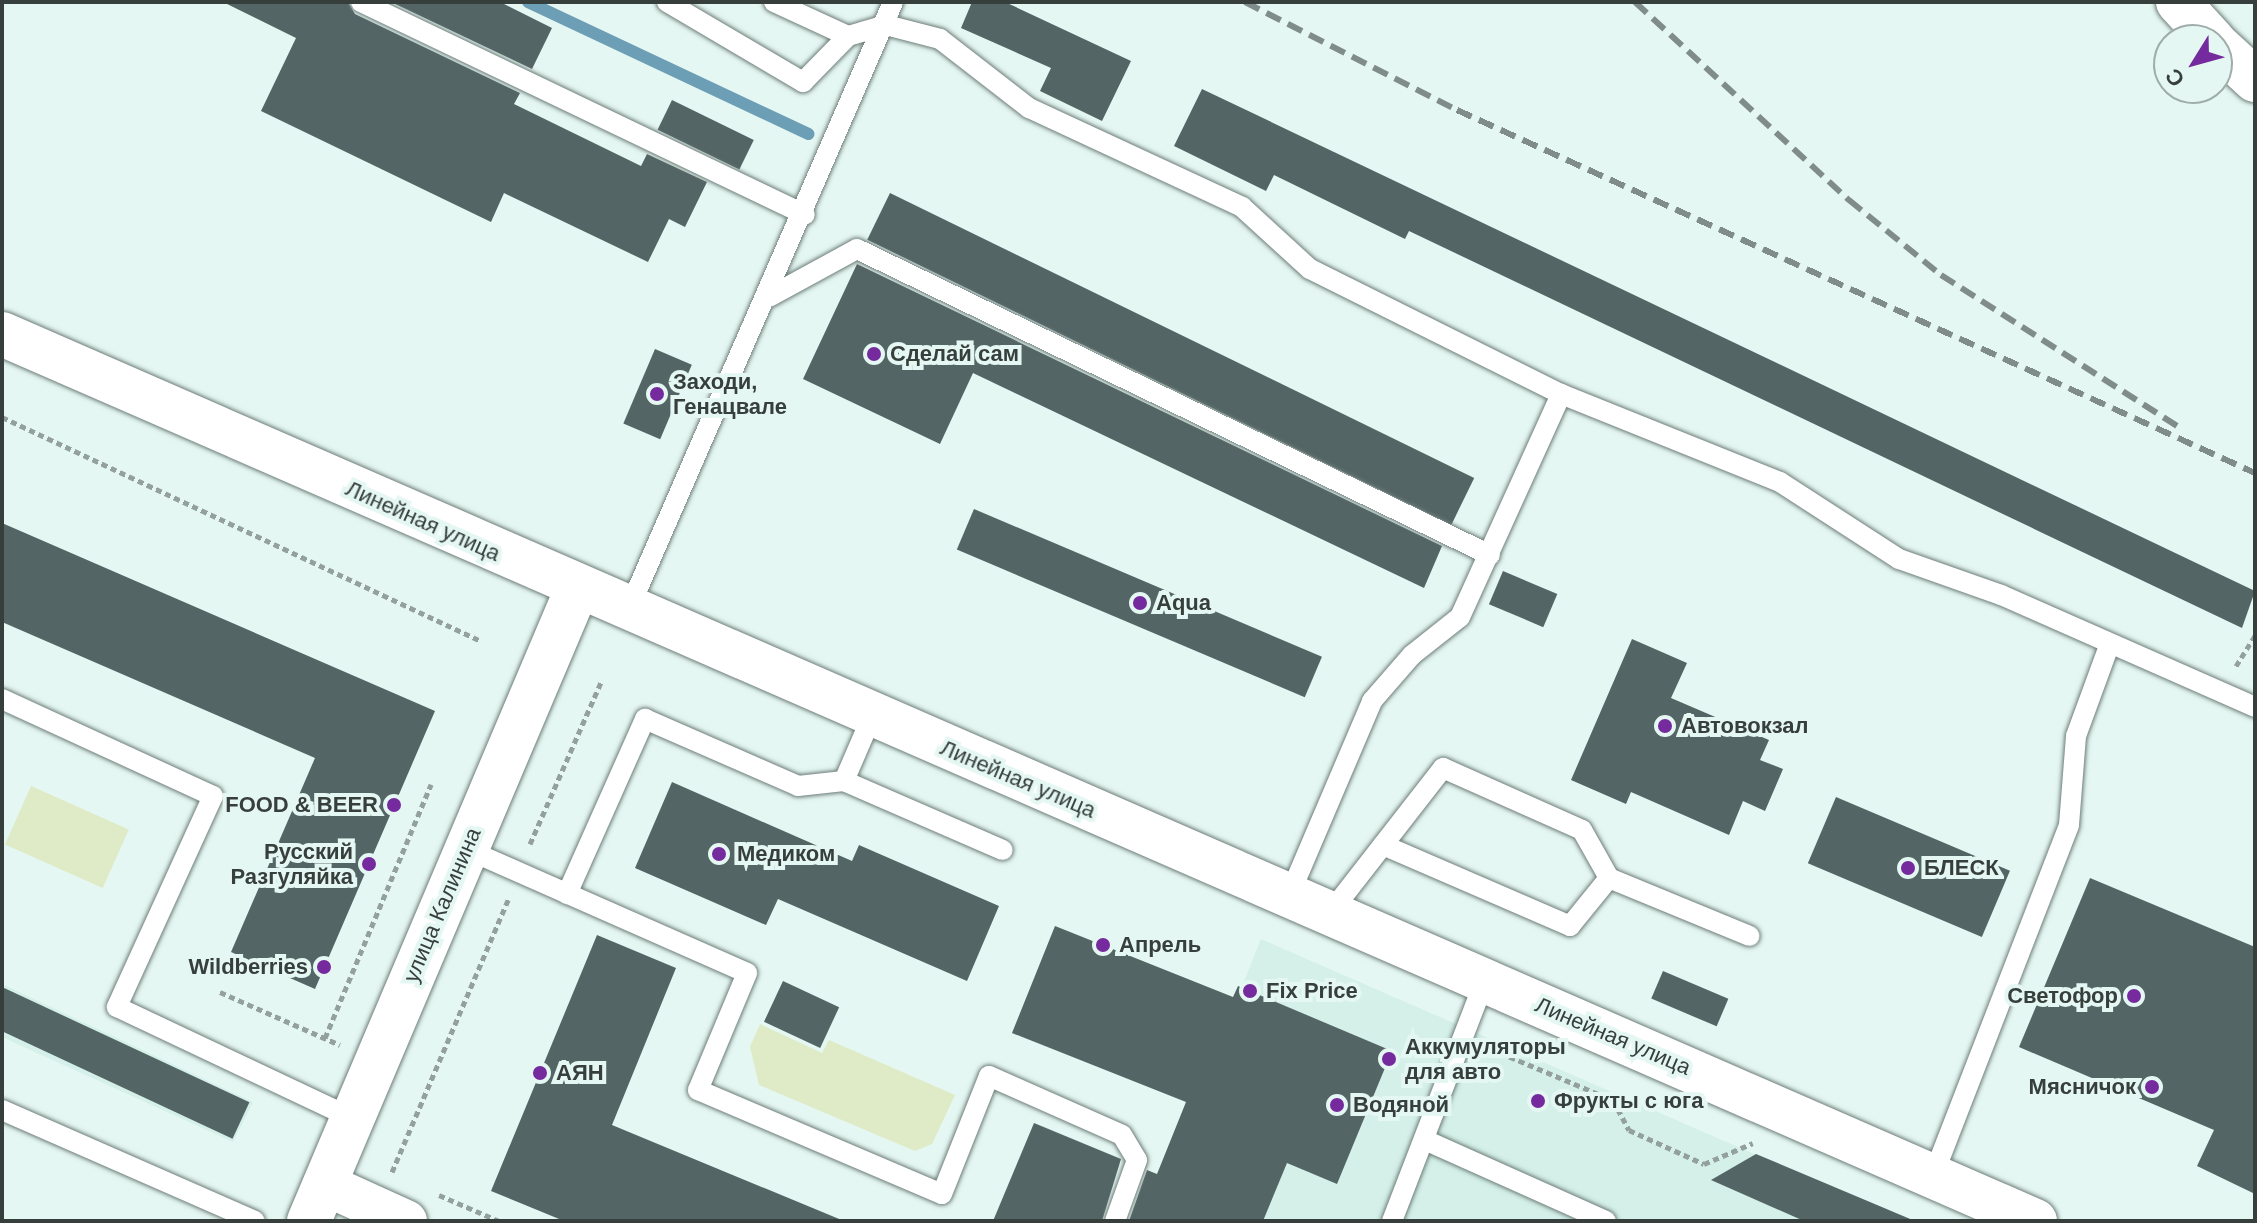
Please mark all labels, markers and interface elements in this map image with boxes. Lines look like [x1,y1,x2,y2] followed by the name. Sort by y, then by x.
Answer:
[2153,24,2233,104] north arrow
[2160,64,2190,91] text: С
[890,341,1019,367] place label: Сделай сам
[865,345,883,363] marker: Сделай сам
[673,368,787,420] place label: Заходи, Генацвале
[648,385,666,403] marker: Заходи, Генацвале
[342,475,504,567] street label: Линейная улица
[1156,590,1211,616] place label: Aqua
[1131,594,1149,612] marker: Aqua
[1681,713,1809,739] place label: Автовокзал
[1656,717,1674,735] marker: Автовокзал
[936,734,1100,824] street label: Линейная улица
[225,792,378,818] place label: FOOD & BEER
[385,796,403,814] marker: FOOD & BEER
[397,824,487,986] street label: улица Калинина
[230,838,353,890] place label: Русский Разгуляйка
[737,841,835,867] place label: Медиком
[708,843,730,865] marker: Медиком
[360,855,378,873] marker: Русский Разгуляйка
[1924,855,1999,881] place label: БЛЕСК
[1899,859,1917,877] marker: БЛЕСК
[1119,932,1201,958] place label: Апрель
[1094,936,1112,954] marker: Апрель
[188,954,308,980] place label: Wildberries
[315,958,333,976] marker: Wildberries
[1266,978,1358,1004] place label: Fix Price
[1241,982,1259,1000] marker: Fix Price
[2007,983,2118,1009] place label: Светофор
[2125,987,2143,1005] marker: Светофор
[1531,991,1695,1081] street label: Линейная улица
[1405,1033,1566,1084] place label: Аккумуляторы для авто
[1380,1050,1398,1068] marker: Аккумуляторы для авто
[556,1060,604,1086] place label: АЯН
[531,1064,549,1082] marker: АЯН
[2029,1074,2136,1100] place label: Мясничок
[2143,1078,2161,1096] marker: Мясничок
[1554,1088,1703,1114] place label: Фрукты с юга
[1353,1092,1449,1118] place label: Водяной
[1529,1092,1547,1110] marker: Фрукты с юга
[1328,1096,1346,1114] marker: Водяной

